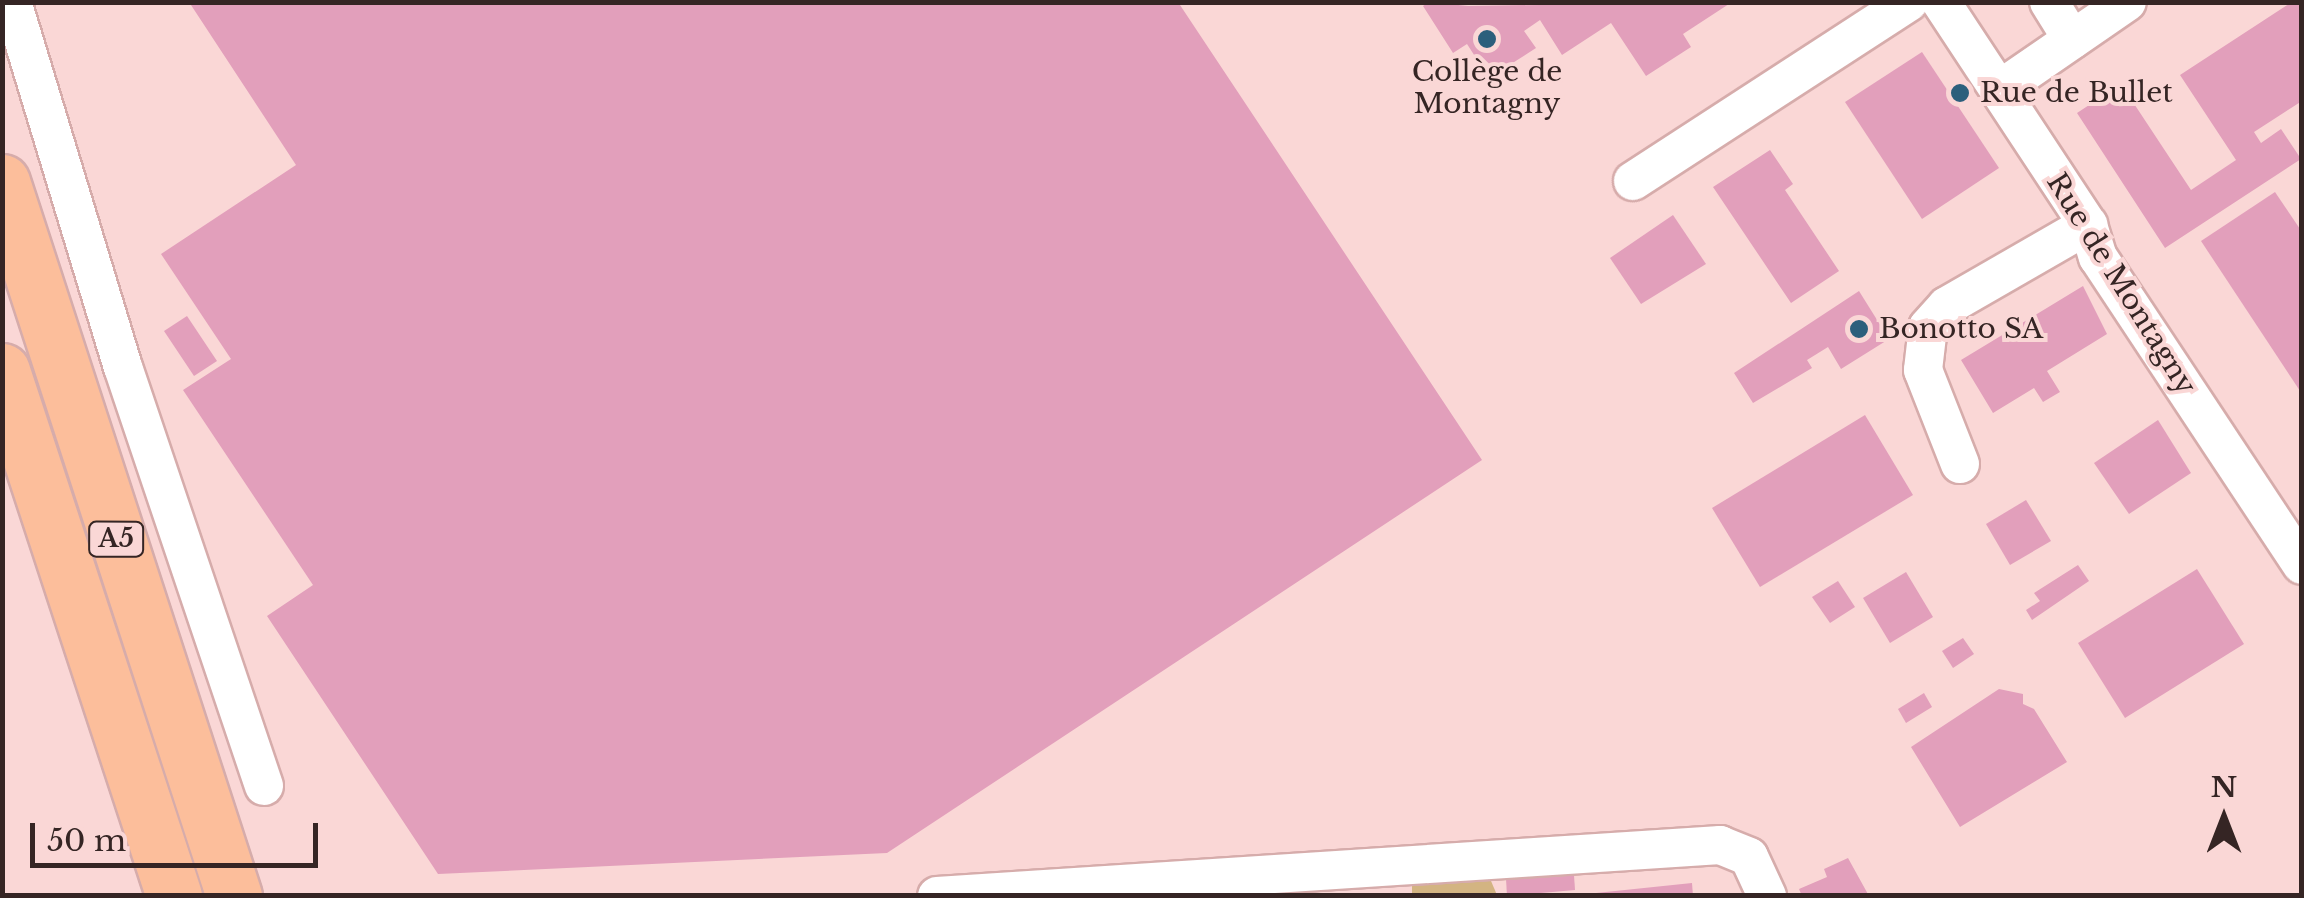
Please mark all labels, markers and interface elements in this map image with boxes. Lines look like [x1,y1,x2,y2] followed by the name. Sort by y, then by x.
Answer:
[1476,28,1498,50] marker: Collège de Montagny
[1412,55,1562,121] place label: Collège de Montagny
[1980,76,2173,110] place label: Rue de Bullet
[1949,82,1971,104] marker: Rue de Bullet
[2039,167,2203,401] street label: Rue de Montagny
[1879,312,2043,346] place label: Bonotto SA
[1848,318,1870,340] marker: Bonotto SA
[86,519,146,559] road number: A5
[2174,768,2274,868] north arrow
[2211,770,2237,805] text: N
[35,803,322,865] scale bar
[47,822,126,859] text: 50 m

